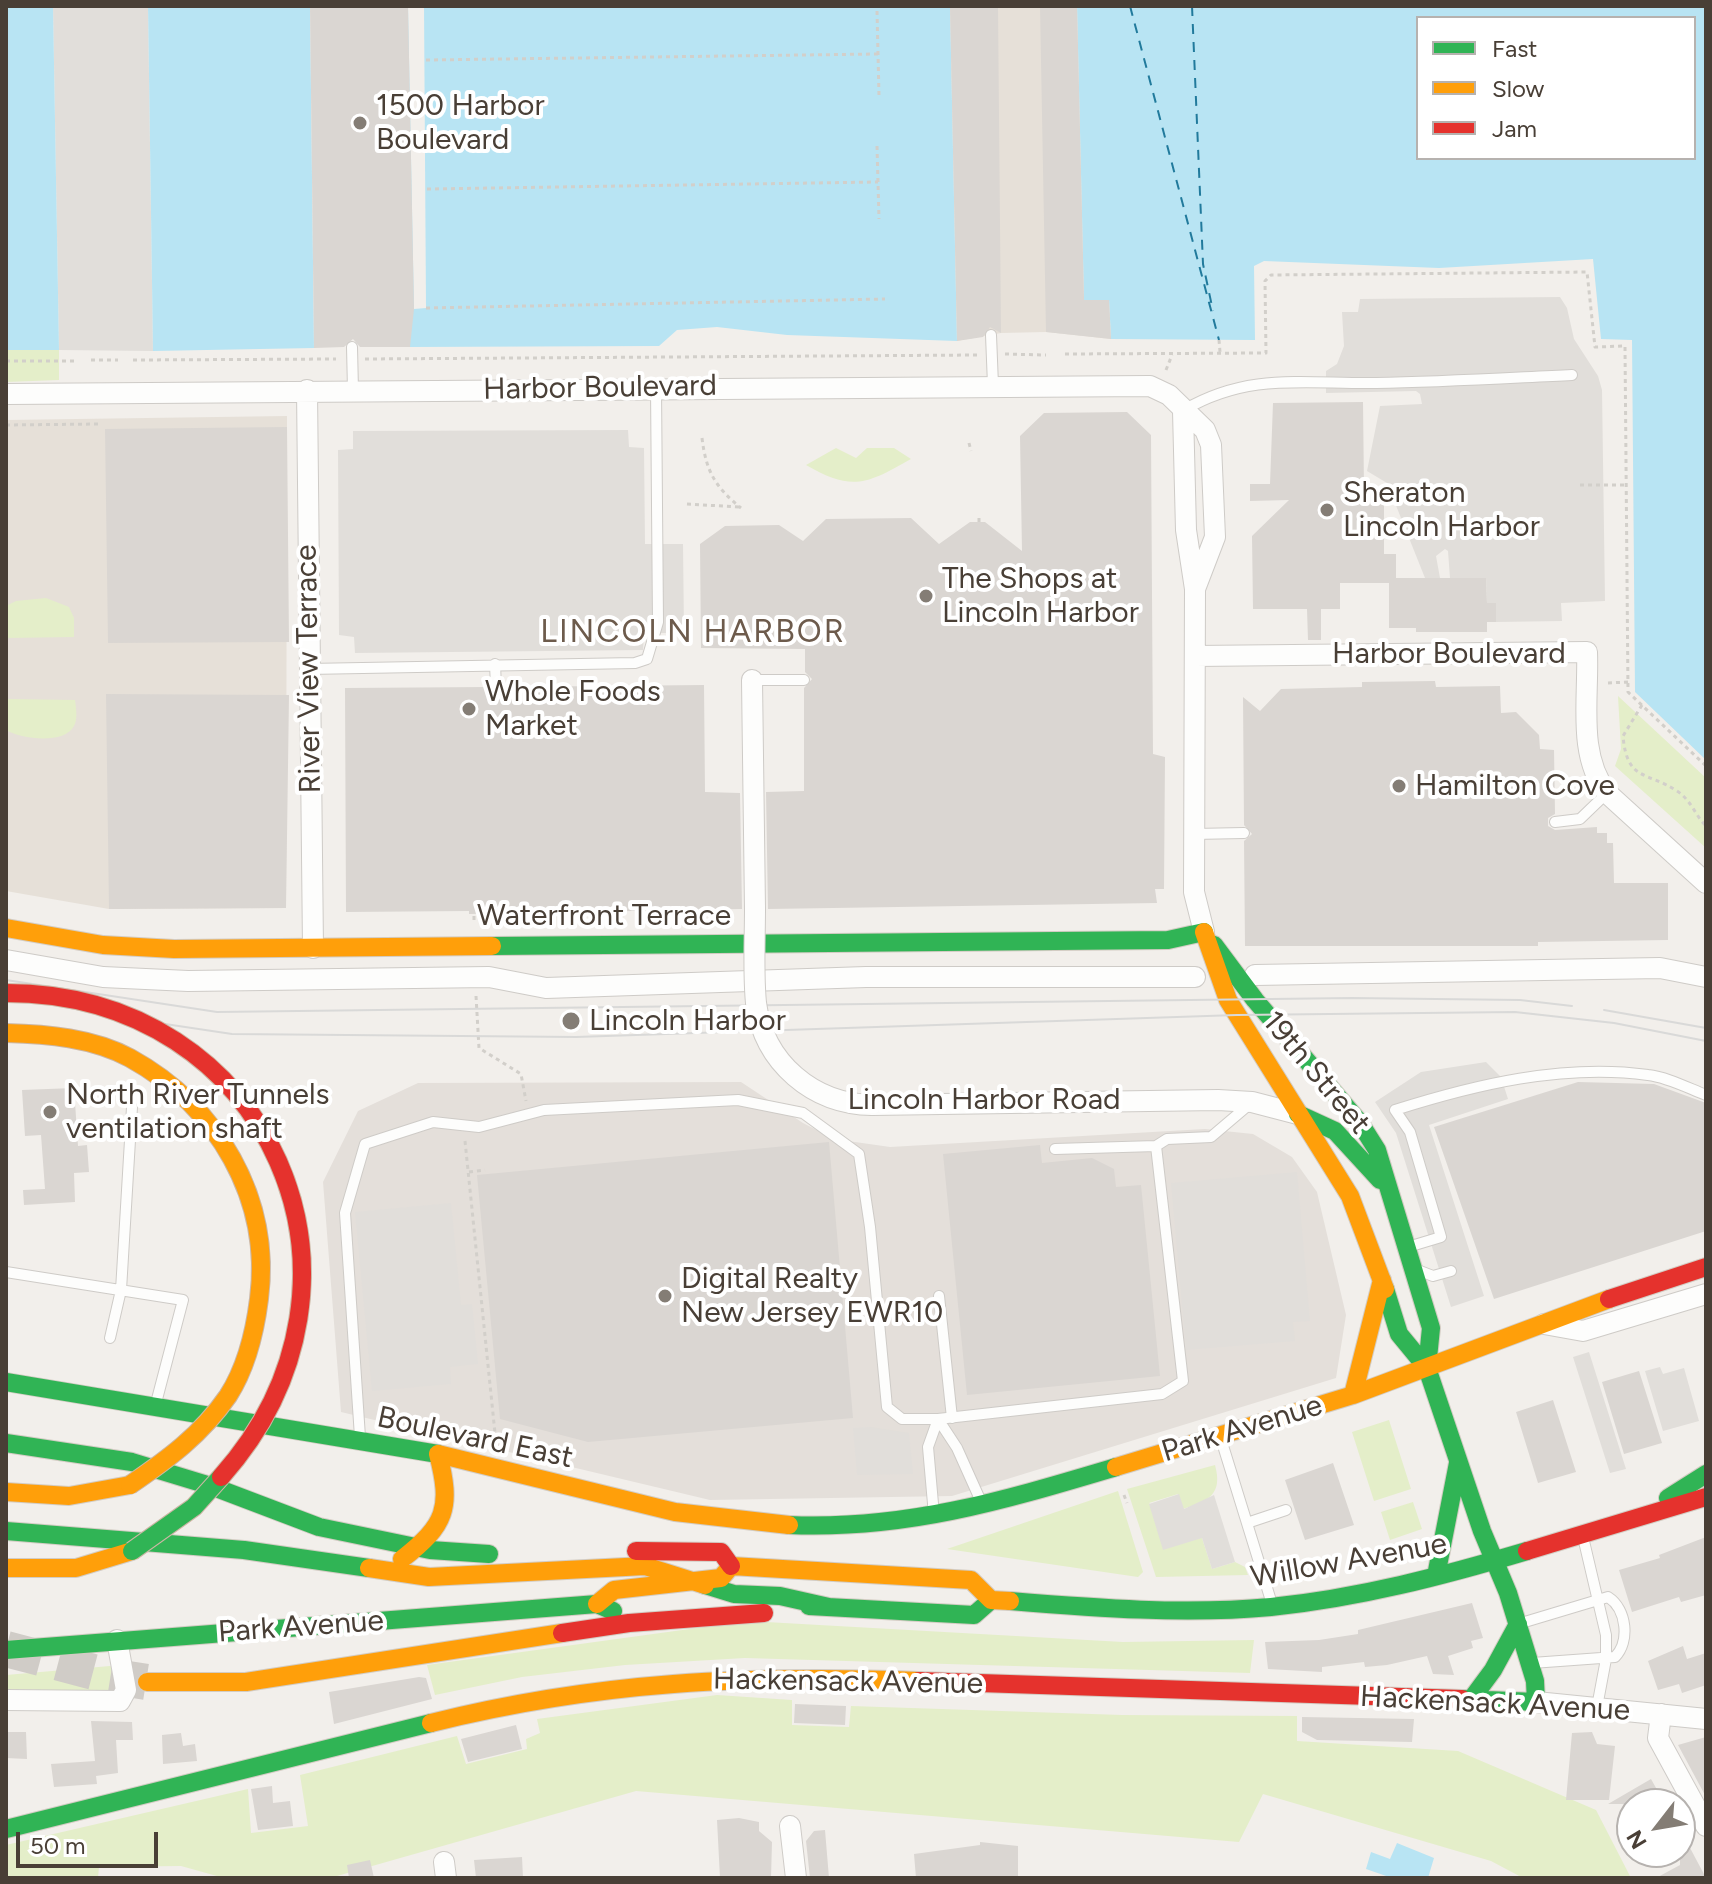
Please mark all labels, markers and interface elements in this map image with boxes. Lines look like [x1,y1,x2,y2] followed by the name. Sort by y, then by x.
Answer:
[1416,16,1696,160] legend
[1492,34,1537,63] text: Fast
[1492,74,1544,103] text: Slow
[376,88,545,158] place label: 1500 Harbor Boulevard
[351,114,369,132] marker: 1500 Harbor Boulevard
[1492,114,1537,143] text: Jam
[483,368,717,408] street label: Harbor Boulevard
[1343,475,1540,546] place label: Sheraton Lincoln Harbor
[1318,501,1336,519] marker: Sheraton Lincoln Harbor
[289,544,329,794] street label: River View Terrace
[942,561,1139,632] place label: The Shops at Lincoln Harbor
[917,587,935,605] marker: The Shops at Lincoln Harbor
[540,614,846,652] district label: LINCOLN HARBOR
[1332,636,1566,672] street label: Harbor Boulevard
[485,674,661,744] place label: Whole Foods Market
[460,700,478,718] marker: Whole Foods Market
[1415,768,1615,804] place label: Hamilton Cove
[1390,777,1408,795] marker: Hamilton Cove
[477,898,731,934] street label: Waterfront Terrace
[589,1003,786,1039] place label: Lincoln Harbor
[1254,1004,1378,1142] street label: 19th Street
[560,1010,582,1032] marker: Lincoln Harbor
[66,1077,330,1148] place label: North River Tunnels ventilation shaft
[847,1082,1121,1118] street label: Lincoln Harbor Road
[41,1103,59,1121] marker: North River Tunnels ventilation shaft
[681,1261,943,1332] place label: Digital Realty New Jersey EWR10
[656,1287,674,1305] marker: Digital Realty New Jersey EWR10
[1157,1388,1327,1470] street label: Park Avenue
[374,1400,576,1476] street label: Boulevard East
[1248,1526,1450,1596] street label: Willow Avenue
[217,1603,385,1651] street label: Park Avenue
[713,1662,983,1702] street label: Hackensack Avenue
[1359,1679,1631,1729] street label: Hackensack Avenue
[1616,1788,1696,1868] north arrow
[20,1816,162,1866] scale bar
[1621,1825,1653,1854] text: N
[30,1831,86,1860] text: 50 m

